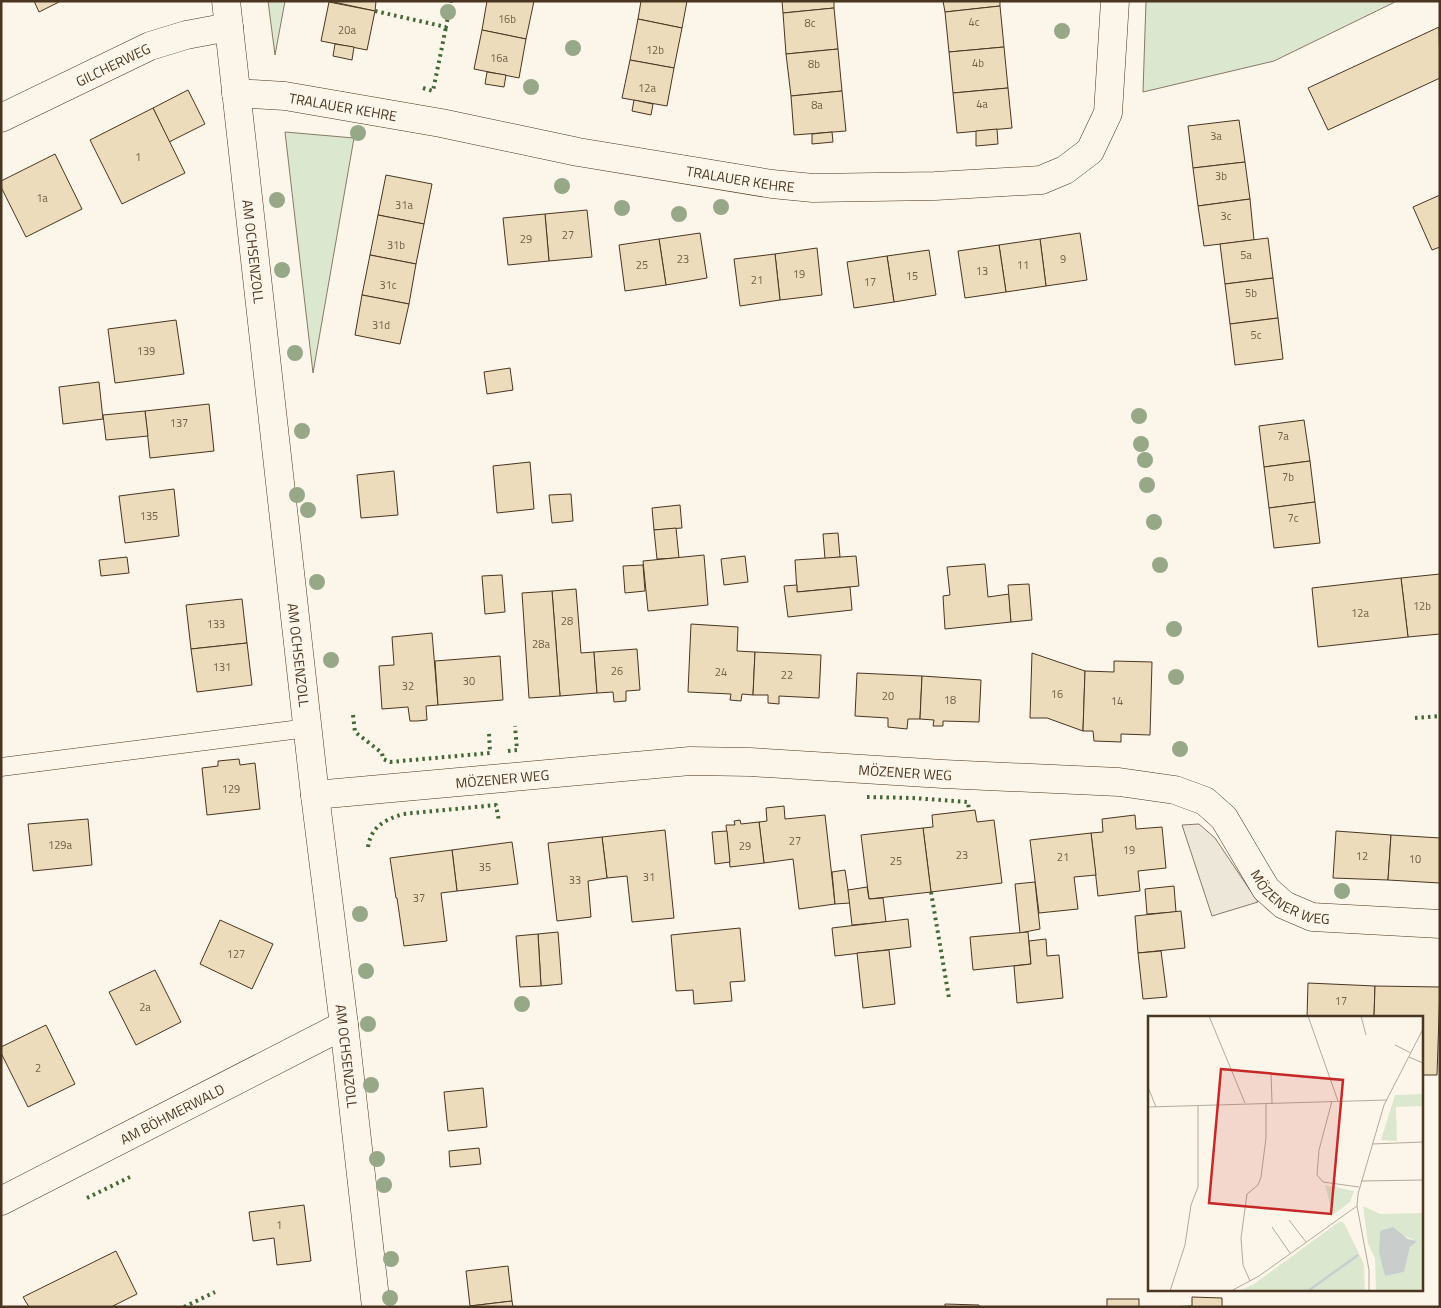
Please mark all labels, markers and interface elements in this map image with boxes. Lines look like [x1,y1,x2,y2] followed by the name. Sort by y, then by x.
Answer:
[498,11,516,27] house number: 16b
[969,14,980,30] house number: 4c
[805,15,816,31] house number: 8c
[338,22,356,38] house number: 20a
[72,37,154,91] street label: GILCHERWEG
[646,42,664,58] house number: 12b
[490,50,508,66] house number: 16a
[972,55,984,71] house number: 4b
[808,56,820,72] house number: 8b
[638,80,656,96] house number: 12a
[287,86,399,126] street label: TRALAUER KEHRE
[976,96,988,112] house number: 4a
[811,97,823,113] house number: 8a
[1210,128,1222,144] house number: 3a
[135,149,141,165] house number: 1
[685,160,796,197] street label: TRALAUER KEHRE
[1215,168,1227,184] house number: 3b
[36,190,48,206] house number: 1a
[395,197,413,213] house number: 31a
[238,198,270,305] street label: AM OCHSENZOLL
[1221,208,1232,224] house number: 3c
[562,227,574,243] house number: 27
[520,231,532,247] house number: 29
[387,237,405,253] house number: 31b
[1240,247,1252,263] house number: 5a
[677,251,689,267] house number: 23
[1060,251,1066,267] house number: 9
[636,257,648,273] house number: 25
[1017,257,1029,273] house number: 11
[976,263,988,279] house number: 13
[793,266,805,282] house number: 19
[906,268,918,284] house number: 15
[751,272,763,288] house number: 21
[864,274,876,290] house number: 17
[379,277,397,293] house number: 31c
[1245,285,1257,301] house number: 5b
[372,317,390,333] house number: 31d
[1251,327,1262,343] house number: 5c
[137,343,155,359] house number: 139
[170,415,188,431] house number: 137
[1277,428,1289,444] house number: 7a
[1282,469,1294,485] house number: 7b
[140,508,158,524] house number: 135
[1288,510,1299,526] house number: 7c
[1413,598,1431,614] house number: 12b
[283,602,316,708] street label: AM OCHSENZOLL
[1351,605,1369,621] house number: 12a
[561,613,573,629] house number: 28
[207,616,225,632] house number: 133
[532,636,550,652] house number: 28a
[213,659,231,675] house number: 131
[611,663,623,679] house number: 26
[715,664,727,680] house number: 24
[781,667,793,683] house number: 22
[463,673,475,689] house number: 30
[402,678,414,694] house number: 32
[1051,686,1063,702] house number: 16
[882,688,894,704] house number: 20
[944,692,956,708] house number: 18
[1111,693,1123,709] house number: 14
[858,758,952,785] street label: MÖZENER WEG
[455,763,550,793] street label: MÖZENER WEG
[222,781,240,797] house number: 129
[789,833,801,849] house number: 27
[48,837,72,853] house number: 129a
[739,838,751,854] house number: 29
[1123,842,1135,858] house number: 19
[956,847,968,863] house number: 23
[1356,848,1368,864] house number: 12
[1057,849,1069,865] house number: 21
[1409,851,1421,867] house number: 10
[890,853,902,869] house number: 25
[479,859,491,875] house number: 35
[1246,865,1330,928] street label: MÖZENER WEG
[643,869,655,885] house number: 31
[569,872,581,888] house number: 33
[413,890,425,906] house number: 37
[227,946,245,962] house number: 127
[1335,993,1347,1009] house number: 17
[139,999,151,1015] house number: 2a
[331,1003,364,1109] street label: AM OCHSENZOLL
[1148,1016,1424,1290] inset map
[35,1060,41,1076] house number: 2
[116,1078,228,1149] street label: AM BÖHMERWALD
[276,1217,282,1233] house number: 1

